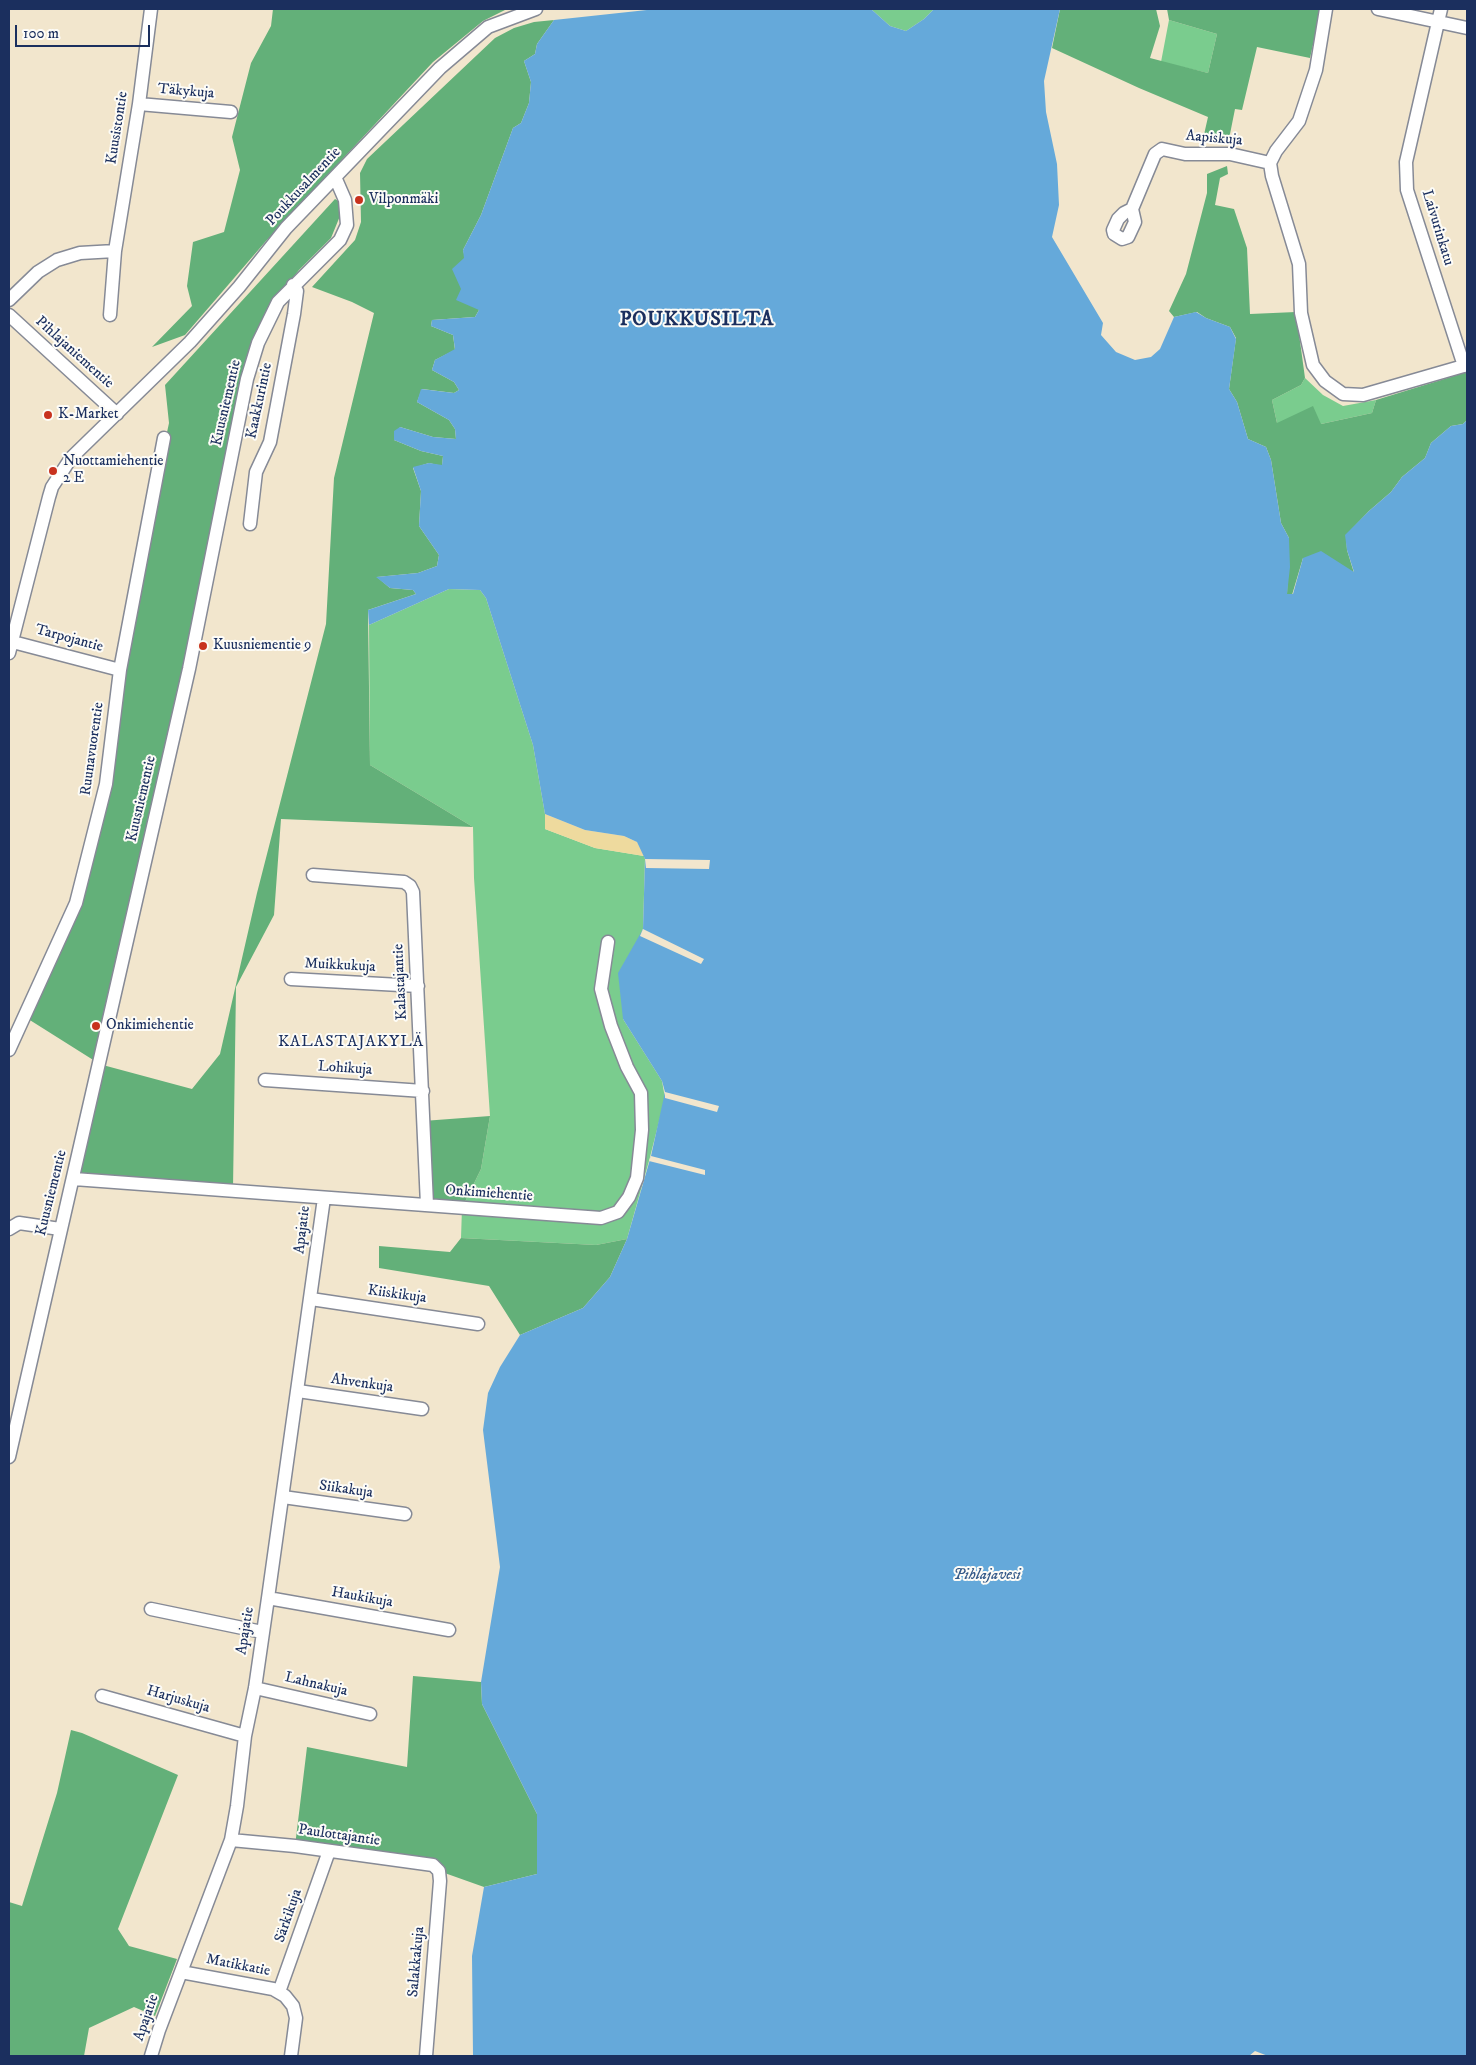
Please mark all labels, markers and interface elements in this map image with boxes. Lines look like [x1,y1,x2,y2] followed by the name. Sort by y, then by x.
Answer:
[18,15,152,47] scale bar
[23,24,59,43] text: 100 m
[157,81,215,103] street label: Täkykuja
[103,90,133,166] street label: Kuusistontie
[1185,128,1243,150] street label: Aapiskuja
[263,144,345,230] street label: Poukkusalmentie
[1417,188,1457,268] street label: Laivurinkatu
[369,191,438,209] place label: Vilponmäki
[353,194,365,206] marker: Vilponmäki
[618,309,776,333] district label: POUKKUSILTA
[31,313,117,393] street label: Pihlajaniementie
[208,358,246,448] street label: Kuusniementie
[243,361,277,441] street label: Kaakkurintie
[58,406,119,424] place label: K-Market
[42,409,54,421] marker: K-Market
[63,453,164,488] place label: Nuottamiehentie 2 E
[47,465,59,477] marker: Nuottamiehentie 2 E
[33,621,105,657] street label: Tarpojantie
[213,637,312,655] place label: Kuusniementie 9
[197,640,209,652] marker: Kuusniementie 9
[78,701,108,797] street label: Ruunavuorentie
[123,754,161,844] street label: Kuusniementie
[390,943,412,1021] street label: Kalastajantie
[304,955,376,977] street label: Muikkukuja
[106,1017,194,1035] place label: Onkimiehentie
[90,1020,102,1032] marker: Onkimiehentie
[276,1033,426,1053] district label: KALASTAJAKYLÄ
[317,1058,373,1080] street label: Lohikuja
[33,1148,71,1238] street label: Kuusniementie
[445,1182,533,1206] street label: Onkimiehentie
[291,1205,315,1255] street label: Apajatie
[366,1282,428,1308] street label: Kiiskikuja
[330,1371,394,1397] street label: Ahvenkuja
[318,1477,374,1503] street label: Siikakuja
[953,1566,1021,1586] water label: Pihlajavesi
[330,1584,394,1612] street label: Haukikuja
[233,1606,259,1656] street label: Apajatie
[283,1669,349,1701] street label: Lahnakuja
[144,1682,212,1718] street label: Harjuskuja
[297,1821,381,1851] street label: Paulottajantie
[271,1887,307,1945] street label: Särkikuja
[405,1926,429,1998] street label: Salakkakuja
[204,1951,272,1981] street label: Matikkatie
[131,1992,163,2044] street label: Apajatie

